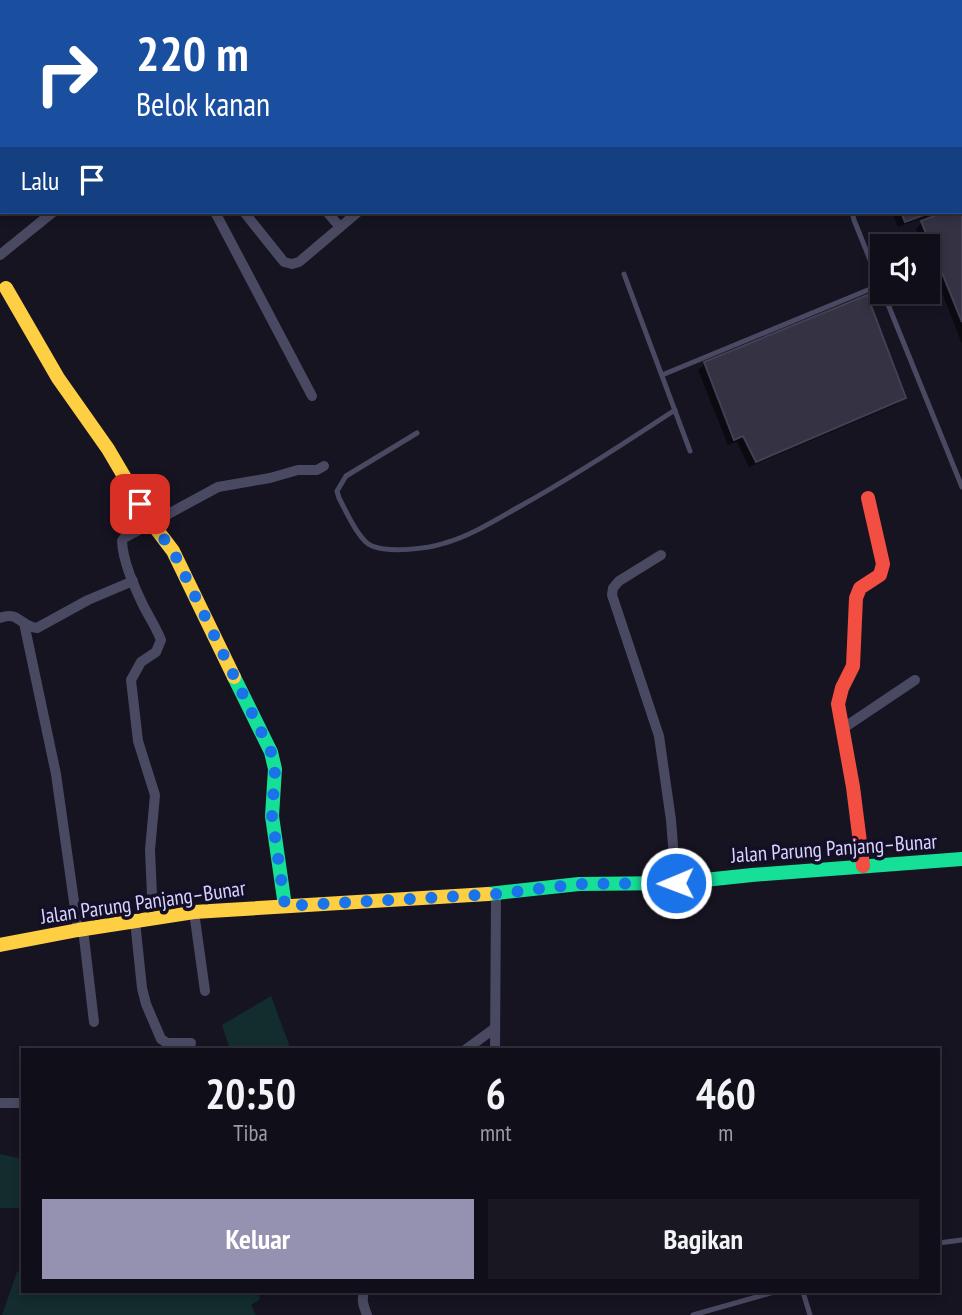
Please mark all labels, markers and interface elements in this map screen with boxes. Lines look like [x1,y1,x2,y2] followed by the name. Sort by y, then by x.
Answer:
[136,21,249,85] text: 220 m
[21,28,112,119] icon: right
[136,83,270,125] text: Belok kanan
[73,161,111,199] icon: arrive
[21,164,59,197] text: Lalu
[870,234,940,304] map controls
[870,234,940,304] button: sound
[110,474,170,534] pin
[121,485,159,523] icon: arrive
[729,827,938,869] street label: Jalan Parung Panjang–Bunar
[639,846,713,920] position arrow
[38,874,247,930] street label: Jalan Parung Panjang–Bunar
[205,1066,296,1121] text: 20:50
[486,1066,506,1121] text: 6
[696,1066,756,1121] text: 460
[233,1118,268,1147] text: Tiba
[480,1118,512,1147] text: mnt
[718,1118,733,1147] text: m
[42,1199,474,1279] button: Keluar
[488,1199,919,1279] button: Bagikan

